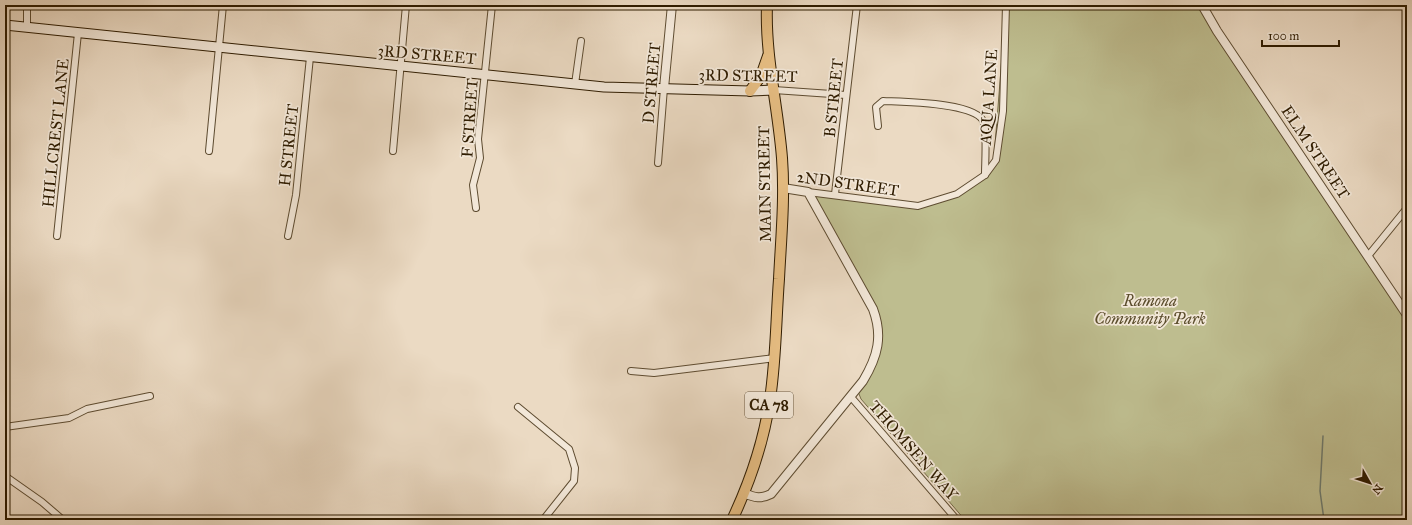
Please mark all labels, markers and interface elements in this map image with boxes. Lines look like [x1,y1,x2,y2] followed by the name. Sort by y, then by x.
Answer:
[1262,22,1339,48] scale bar
[1268,29,1299,43] text: 100 m
[377,41,477,68] street label: 3RD STREET
[638,42,665,124] street label: D STREET
[976,49,1001,147] street label: AQUA LANE
[38,58,73,208] street label: HILLCREST LANE
[820,58,847,138] street label: B STREET
[698,65,798,86] street label: 3RD STREET
[457,78,482,158] street label: F STREET
[1277,102,1354,203] street label: ELM STREET
[275,103,302,187] street label: H STREET
[754,126,775,242] street label: MAIN STREET
[796,167,900,200] street label: 2ND STREET
[1094,291,1206,328] park label: Ramona Community Park
[745,392,793,418] road number: CA 78
[865,397,963,505] street label: THOMSEN WAY
[1350,463,1390,503] north arrow
[1369,481,1385,497] text: N

